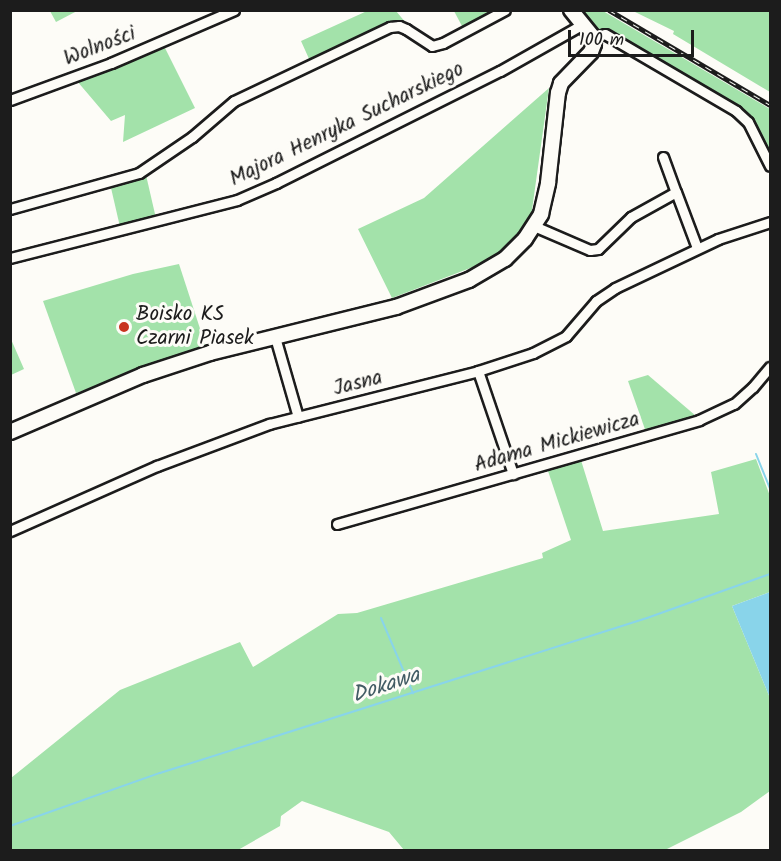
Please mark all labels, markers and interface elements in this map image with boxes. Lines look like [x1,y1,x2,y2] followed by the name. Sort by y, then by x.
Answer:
[571,18,697,56] scale bar
[60,22,140,72] street label: Wolności
[579,26,624,55] text: 100 m
[226,57,468,193] street label: Majora Henryka Sucharskiego
[136,302,254,352] place label: Boisko KS Czarni Piasek
[117,320,131,334] marker: Boisko KS Czarni Piasek
[331,366,385,402] street label: Jasna
[471,407,643,479] street label: Adama Mickiewicza
[349,663,423,709] water label: Dokawa

